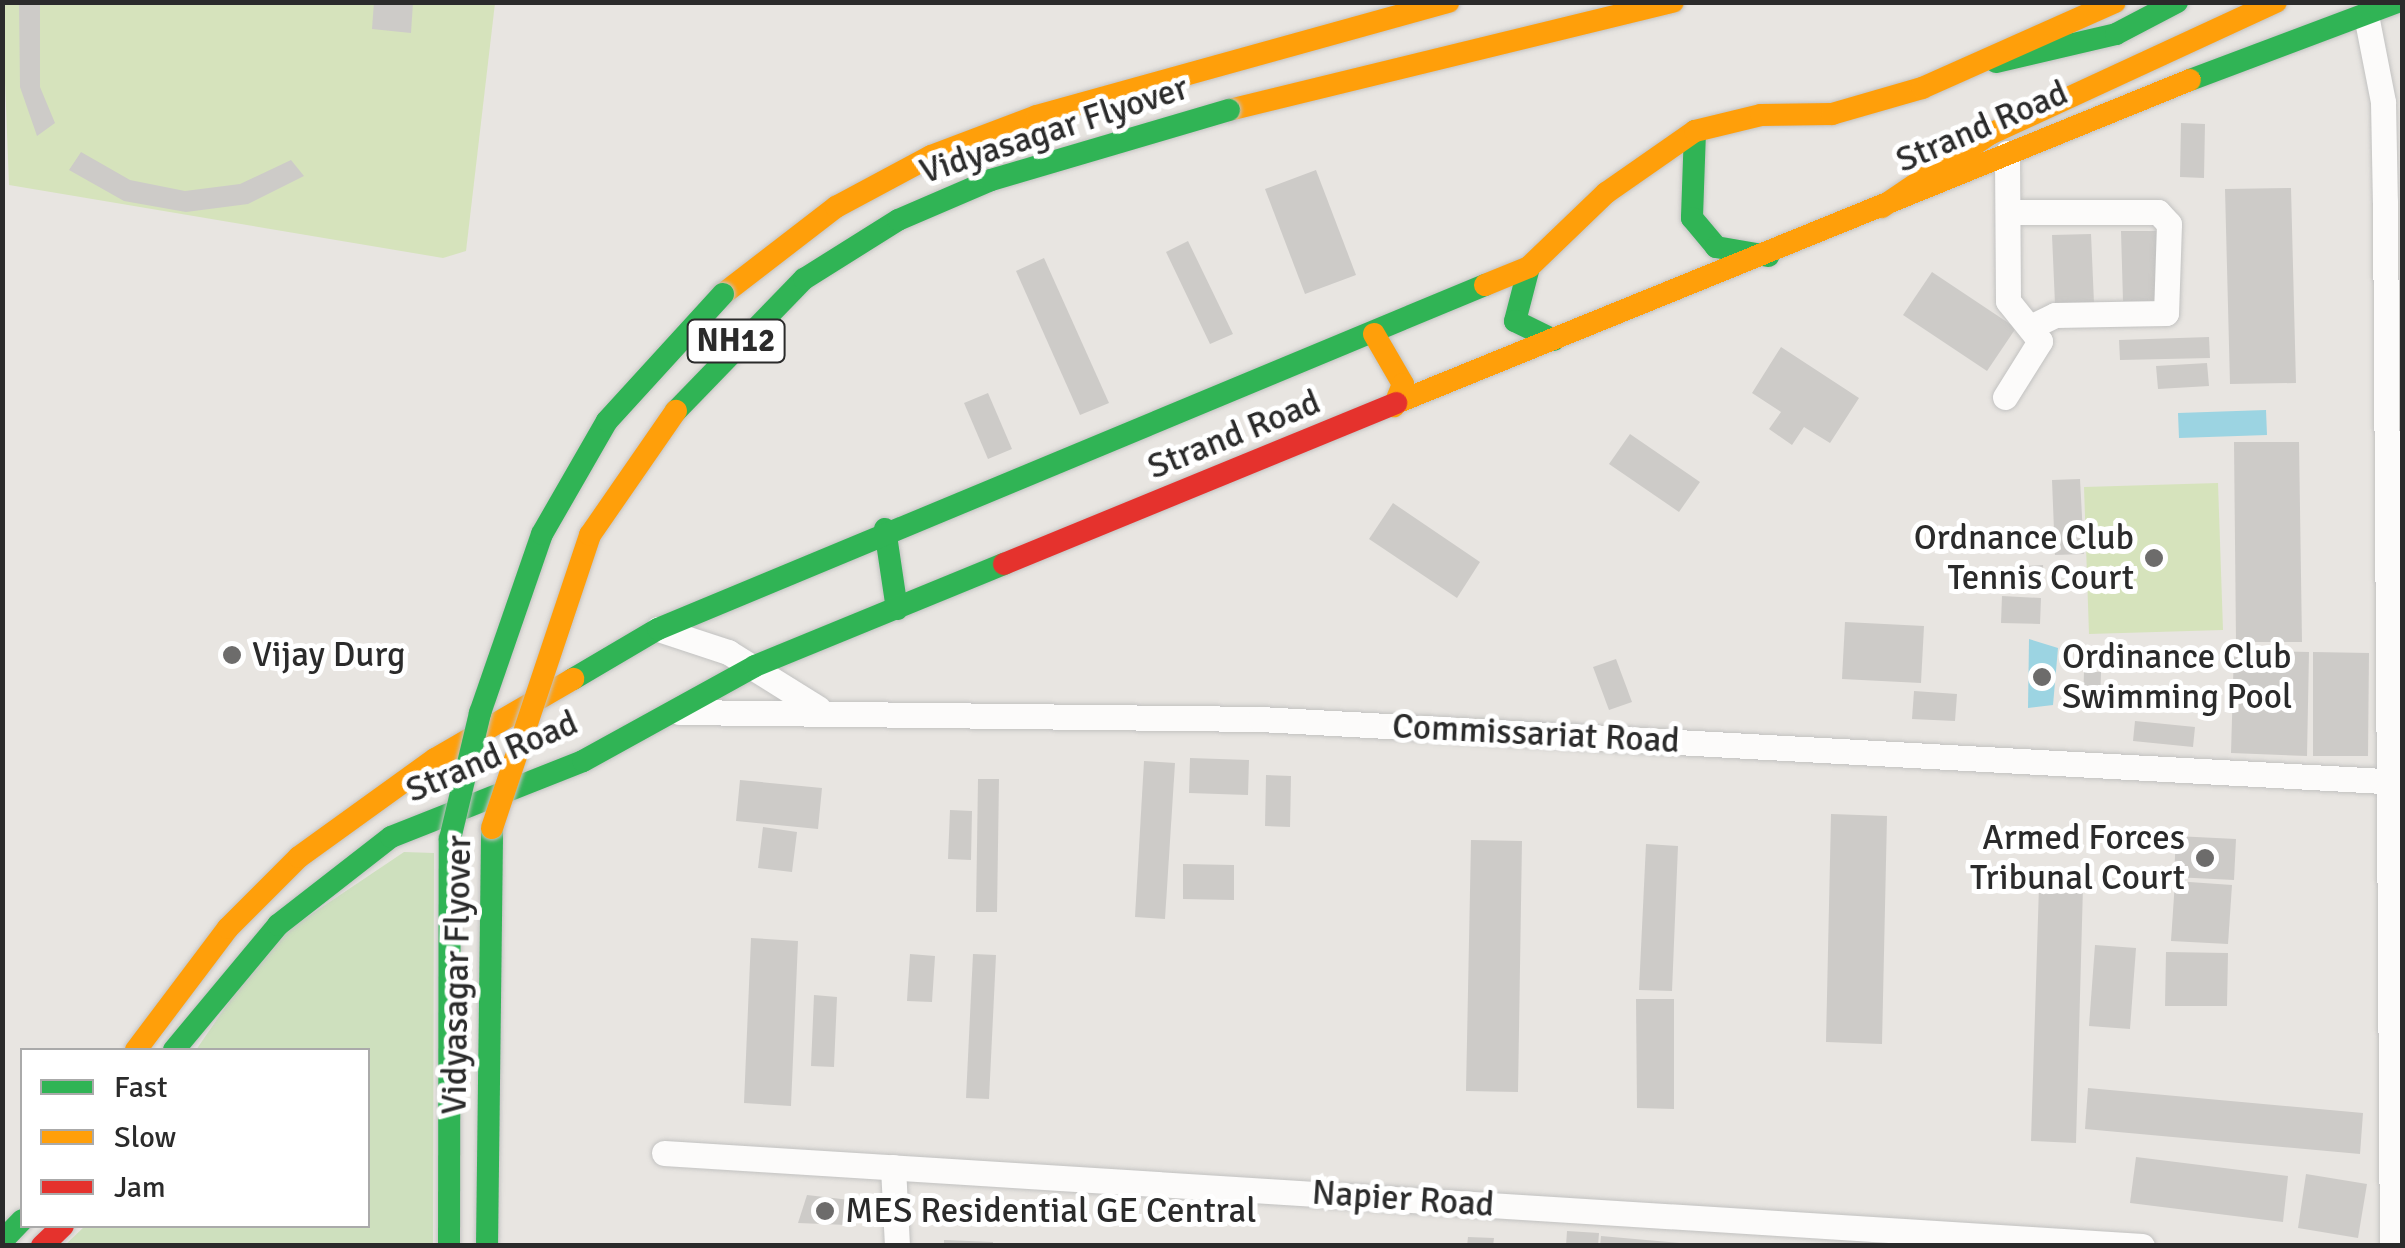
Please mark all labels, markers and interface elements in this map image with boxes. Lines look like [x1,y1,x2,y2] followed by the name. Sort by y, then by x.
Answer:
[915,67,1193,193] street label: Vidyasagar Flyover
[1890,72,2074,182] street label: Strand Road
[686,314,786,368] road number: NH12
[1142,381,1326,489] street label: Strand Road
[1914,517,2134,599] place label: Ordnance Club Tennis Court
[2143,547,2165,569] marker: Ordnance Club Tennis Court
[252,634,406,676] place label: Vijay Durg
[2062,636,2292,718] place label: Ordinance Club Swimming Pool
[221,644,243,666] marker: Vijay Durg
[2031,666,2053,688] marker: Ordinance Club Swimming Pool
[400,702,584,812] street label: Strand Road
[1391,705,1681,763] street label: Commissariat Road
[1970,817,2185,899] place label: Armed Forces Tribunal Court
[434,835,480,1115] street label: Vidyasagar Flyover
[2194,847,2216,869] marker: Armed Forces Tribunal Court
[20,1048,370,1228] legend
[114,1069,167,1106] text: Fast
[114,1119,176,1156] text: Slow
[114,1169,166,1206] text: Jam
[1310,1172,1496,1226] street label: Napier Road
[845,1190,1256,1232] place label: MES Residential GE Central
[814,1200,836,1222] marker: MES Residential GE Central

